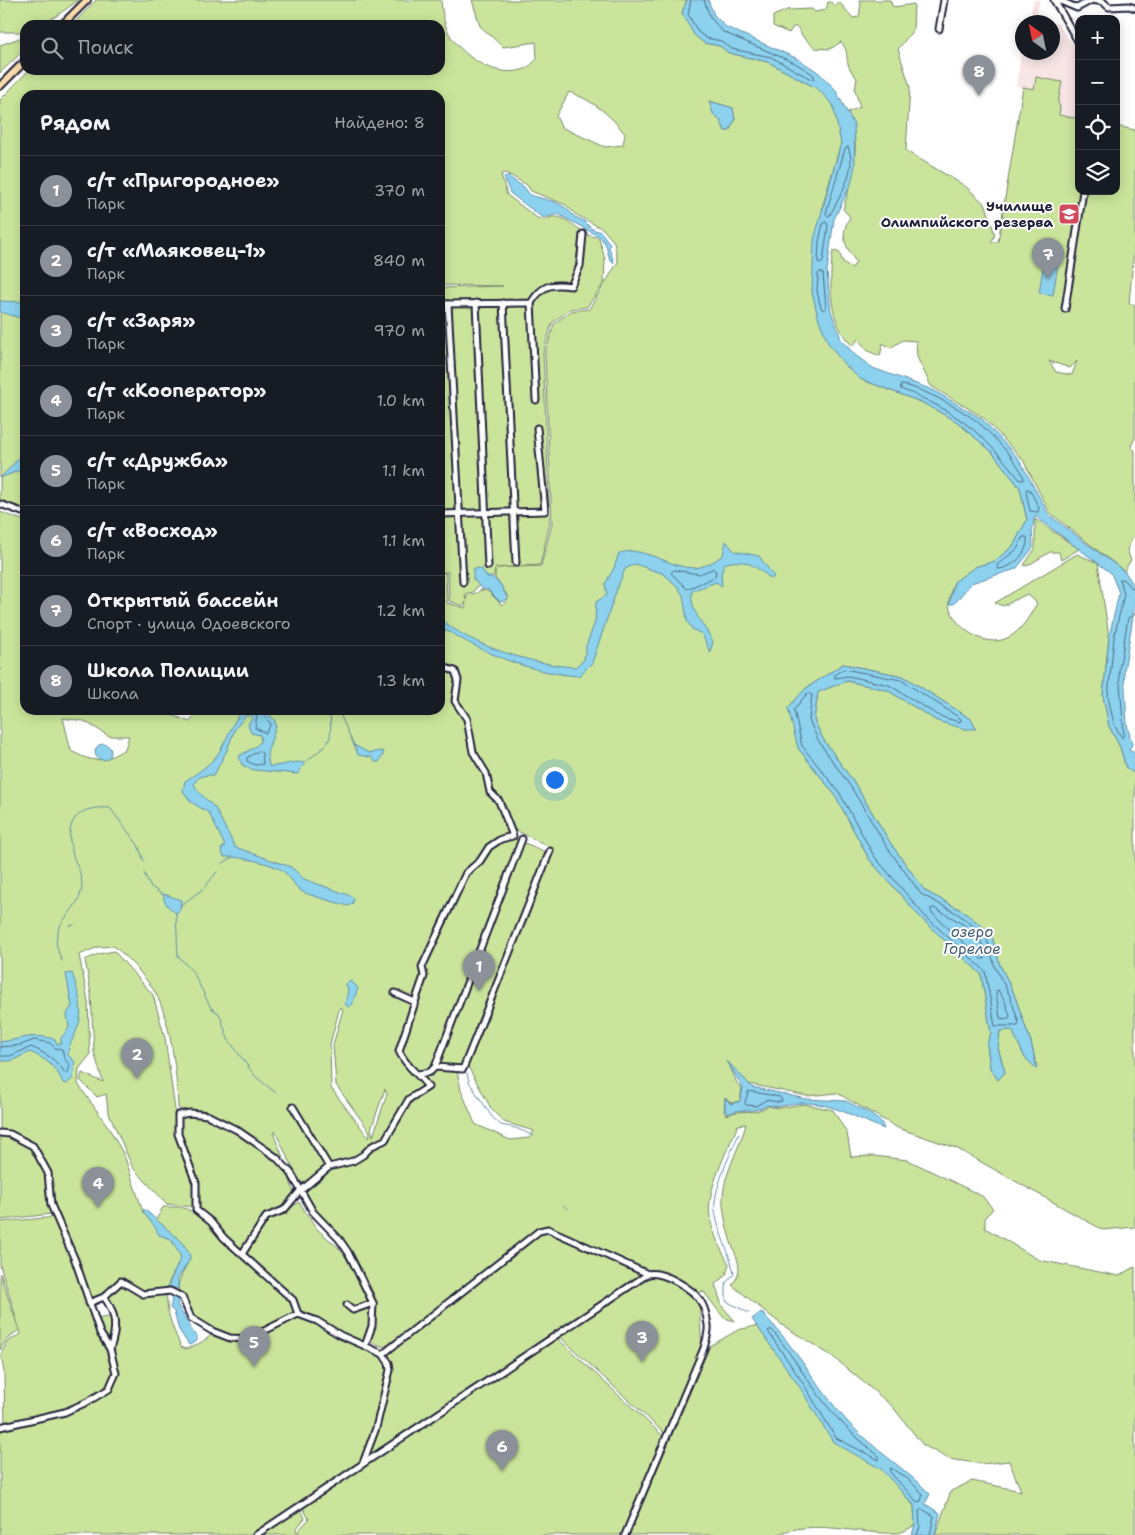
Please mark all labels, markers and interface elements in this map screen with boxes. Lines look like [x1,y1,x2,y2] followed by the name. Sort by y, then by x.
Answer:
[1015,15,1060,60] north arrow
[1075,15,1120,195] map controls
[1075,15,1120,60] button: +
[20,20,445,75] search box
[38,34,66,62] icon: search
[78,35,133,60] text: Поиск
[963,55,995,96] pin: 8
[1075,60,1120,105] button: −
[1075,105,1120,150] button: locate
[40,109,110,137] text: Рядом
[334,112,425,133] text: Найдено: 8
[1075,150,1120,195] button: layers
[87,168,279,193] text: с/т «Пригородное»
[52,180,60,201] text: 1
[374,180,425,201] text: 370 m
[87,193,125,214] text: Парк
[881,197,1053,231] place label: Училище Олимпийского резерва
[1057,202,1081,226] school or university icon: Училище Олимпийского резерва
[87,238,266,263] text: с/т «Маяковец-1»
[1032,238,1064,279] pin: 7
[50,250,62,271] text: 2
[373,250,425,271] text: 840 m
[87,263,125,284] text: Парк
[87,308,195,333] text: с/т «Заря»
[50,320,62,341] text: 3
[373,320,425,341] text: 970 m
[87,333,125,354] text: Парк
[87,378,266,403] text: с/т «Кооператор»
[50,390,62,411] text: 4
[377,390,425,411] text: 1.0 km
[87,403,125,424] text: Парк
[87,448,228,473] text: с/т «Дружба»
[51,460,61,481] text: 5
[382,460,425,481] text: 1.1 km
[87,473,125,494] text: Парк
[87,518,218,543] text: с/т «Восход»
[50,530,62,551] text: 6
[382,530,425,551] text: 1.1 km
[87,543,125,564] text: Парк
[87,588,278,613] text: Открытый бассейн
[50,600,62,621] text: 7
[377,600,425,621] text: 1.2 km
[87,613,290,634] text: Спорт · улица Одоевского
[87,658,249,683] text: Школа Полиции
[50,670,62,691] text: 8
[377,670,425,691] text: 1.3 km
[87,683,139,704] text: Школа
[542,767,568,793] your location
[943,922,1001,959] water label: озеро Горелое
[463,950,495,991] pin: 1
[121,1038,153,1079] pin: 2
[82,1167,114,1208] pin: 4
[626,1321,658,1362] pin: 3
[238,1326,270,1367] pin: 5
[486,1430,518,1471] pin: 6

